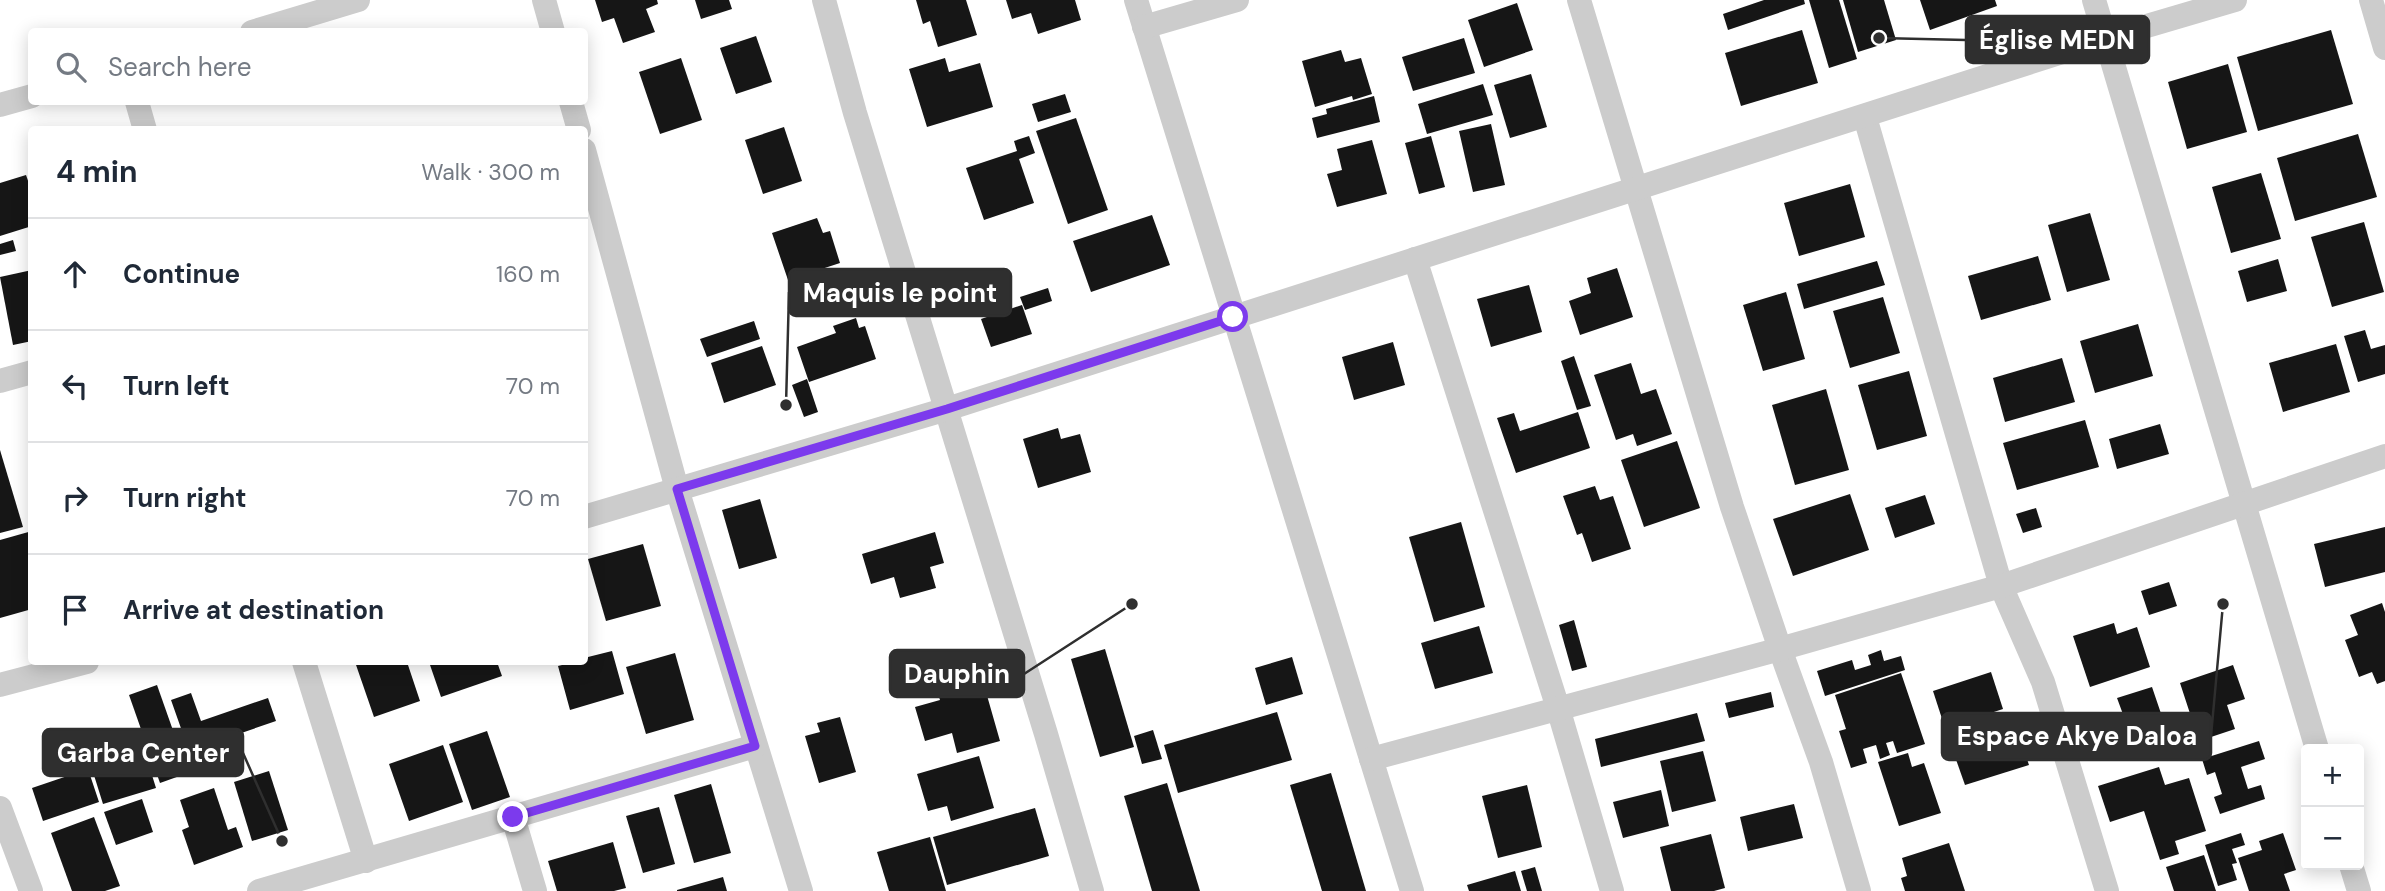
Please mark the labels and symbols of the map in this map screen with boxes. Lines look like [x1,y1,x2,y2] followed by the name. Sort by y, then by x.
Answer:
[1966,16,2149,63] callout: Église MEDN
[1979,23,2135,57] text: Église MEDN
[789,269,1011,316] callout: Maquis le point
[803,276,997,310] text: Maquis le point
[1217,301,1248,332] route start
[890,650,1024,697] callout: Dauphin
[904,657,1010,691] text: Dauphin
[1942,713,2211,760] callout: Espace Akye Daloa
[1957,719,2197,753] text: Espace Akye Daloa
[43,729,243,776] callout: Garba Center
[57,736,230,770] text: Garba Center
[497,801,528,832] route end

